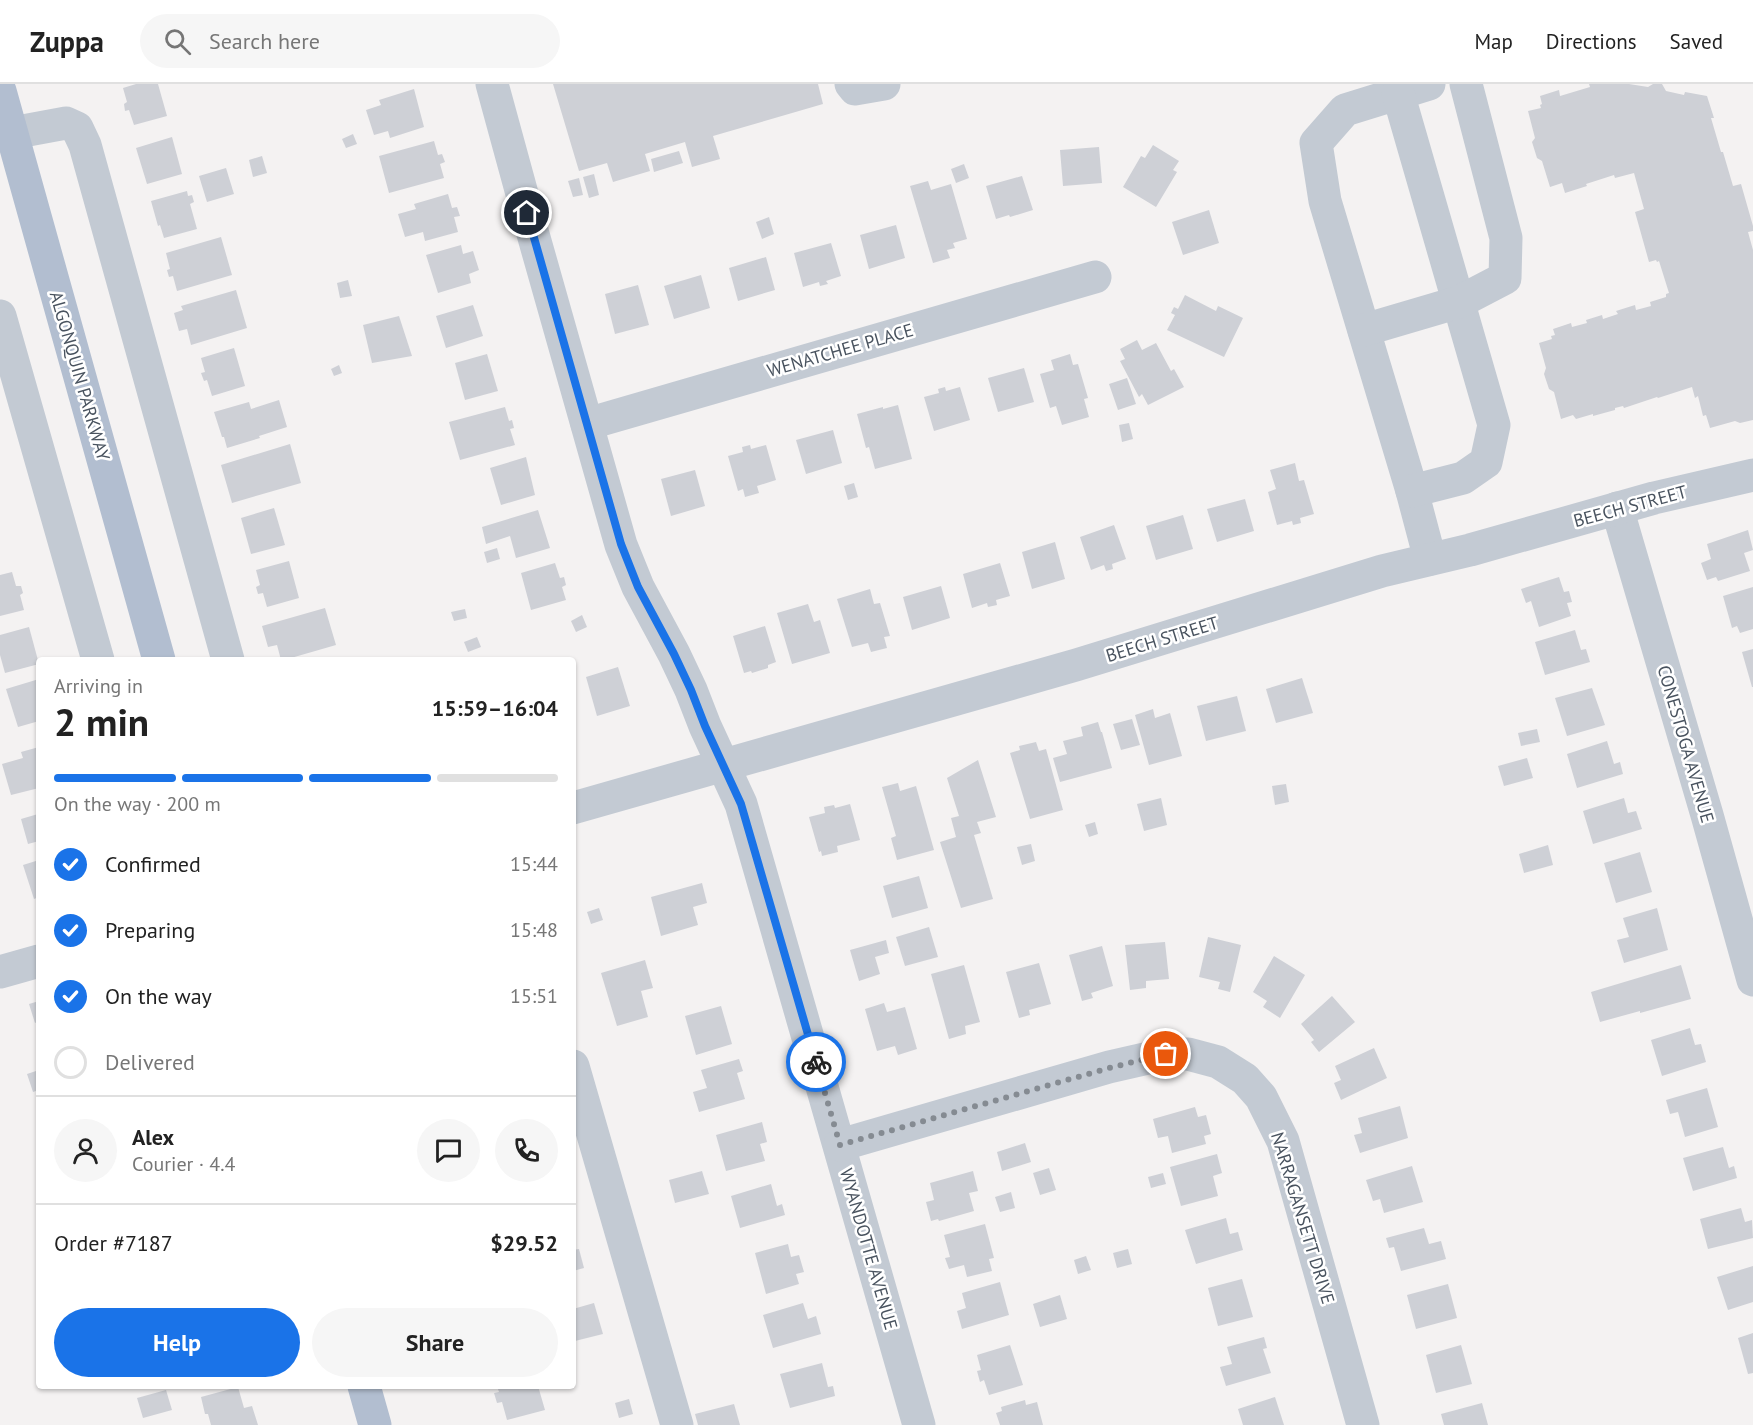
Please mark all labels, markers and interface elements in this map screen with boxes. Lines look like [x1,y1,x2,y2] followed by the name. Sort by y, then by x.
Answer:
[140,14,560,68] search box
[30,23,104,60] text: Zuppa
[161,25,194,58] icon: search
[209,27,320,55] text: Search here
[1474,28,1513,55] text: Map
[1546,28,1637,55] text: Directions
[1670,28,1723,55] text: Saved
[501,187,552,238] pin
[510,196,543,229] icon: home
[45,289,115,463] street label: ALGONQUIN PARKWAY
[764,318,916,382] street label: WENATCHEE PLACE
[1571,480,1689,532] street label: BEECH STREET
[1103,611,1221,667] street label: BEECH STREET
[1652,662,1720,826] street label: CONESTOGA AVENUE
[54,673,143,699] text: Arriving in
[432,694,558,722] text: 15:59–16:04
[54,696,149,747] text: 2 min
[54,791,221,817] text: On the way · 200 m
[54,848,87,881] icon: check
[105,850,201,878] text: Confirmed
[510,851,558,877] text: 15:44
[54,914,87,947] icon: check
[105,916,195,944] text: Preparing
[510,917,558,943] text: 15:48
[54,980,87,1013] icon: check
[105,982,212,1010] text: On the way
[510,983,558,1009] text: 15:51
[1140,1028,1191,1079] pin
[786,1032,846,1092] courier
[1149,1037,1182,1070] icon: bag
[800,1046,833,1079] icon: bike
[105,1048,195,1076] text: Delivered
[54,1119,117,1182] button: person
[417,1119,480,1182] button: chat
[495,1119,558,1182] button: phone
[132,1123,174,1151] text: Alex
[1266,1129,1340,1307] street label: NARRAGANSETT DRIVE
[132,1151,235,1177] text: Courier · 4.4
[835,1166,903,1332] street label: WYANDOTTE AVENUE
[54,1229,173,1257] text: Order #7187
[490,1229,558,1257] text: $29.52
[54,1308,300,1377] button: Help
[312,1308,558,1377] button: Share

